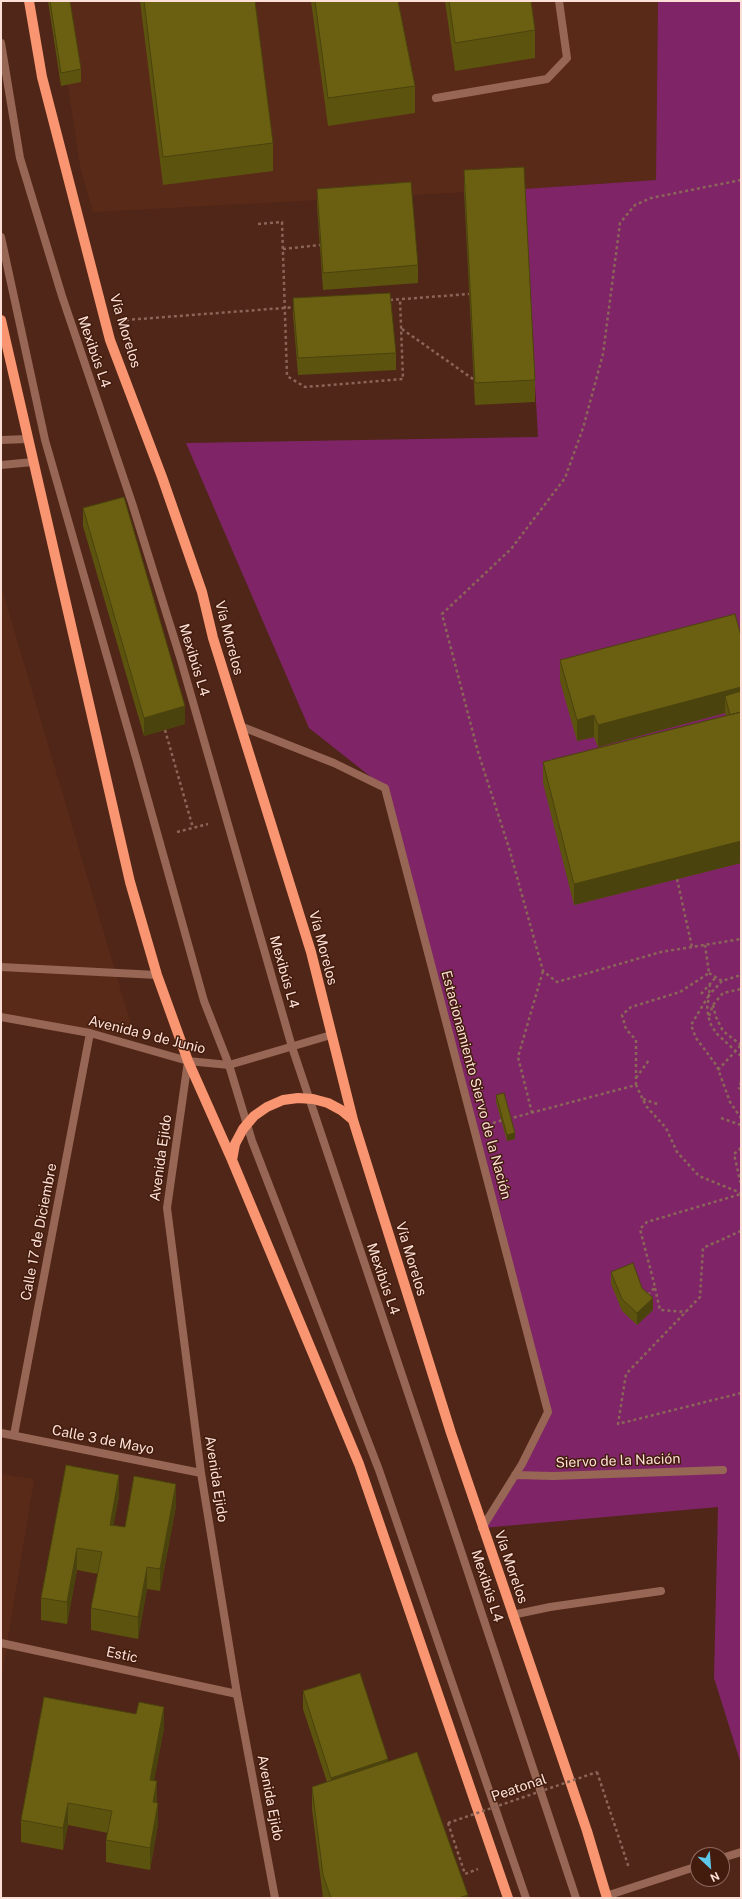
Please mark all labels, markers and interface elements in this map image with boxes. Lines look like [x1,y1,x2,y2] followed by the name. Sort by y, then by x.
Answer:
[106,292,144,370] street label: Vía Morelos
[74,314,114,390] street label: Mexibús L4
[211,599,247,677] street label: Vía Morelos
[175,622,213,698] street label: Mexibús L4
[305,909,341,987] street label: Vía Morelos
[266,934,302,1010] street label: Mexibús L4
[437,969,515,1201] street label: Estacionamiento Siervo de la Nación
[87,1012,207,1058] street label: Avenida 9 de Junio
[147,1114,175,1202] street label: Avenida Ejido
[17,1162,61,1302] street label: Calle 17 de Diciembre
[392,1220,430,1298] street label: Vía Morelos
[363,1241,403,1317] street label: Mexibús L4
[51,1422,155,1458] street label: Calle 3 de Mayo
[201,1435,231,1523] street label: Avenida Ejido
[555,1450,681,1472] street label: Siervo de la Nación
[491,1528,531,1606] street label: Vía Morelos
[467,1548,507,1624] street label: Mexibús L4
[105,1643,139,1667] street label: Estic
[253,1754,287,1842] street label: Avenida Ejido
[489,1771,549,1805] street label: Peatonal
[690,1847,730,1887] north arrow
[708,1870,721,1884] text: N

